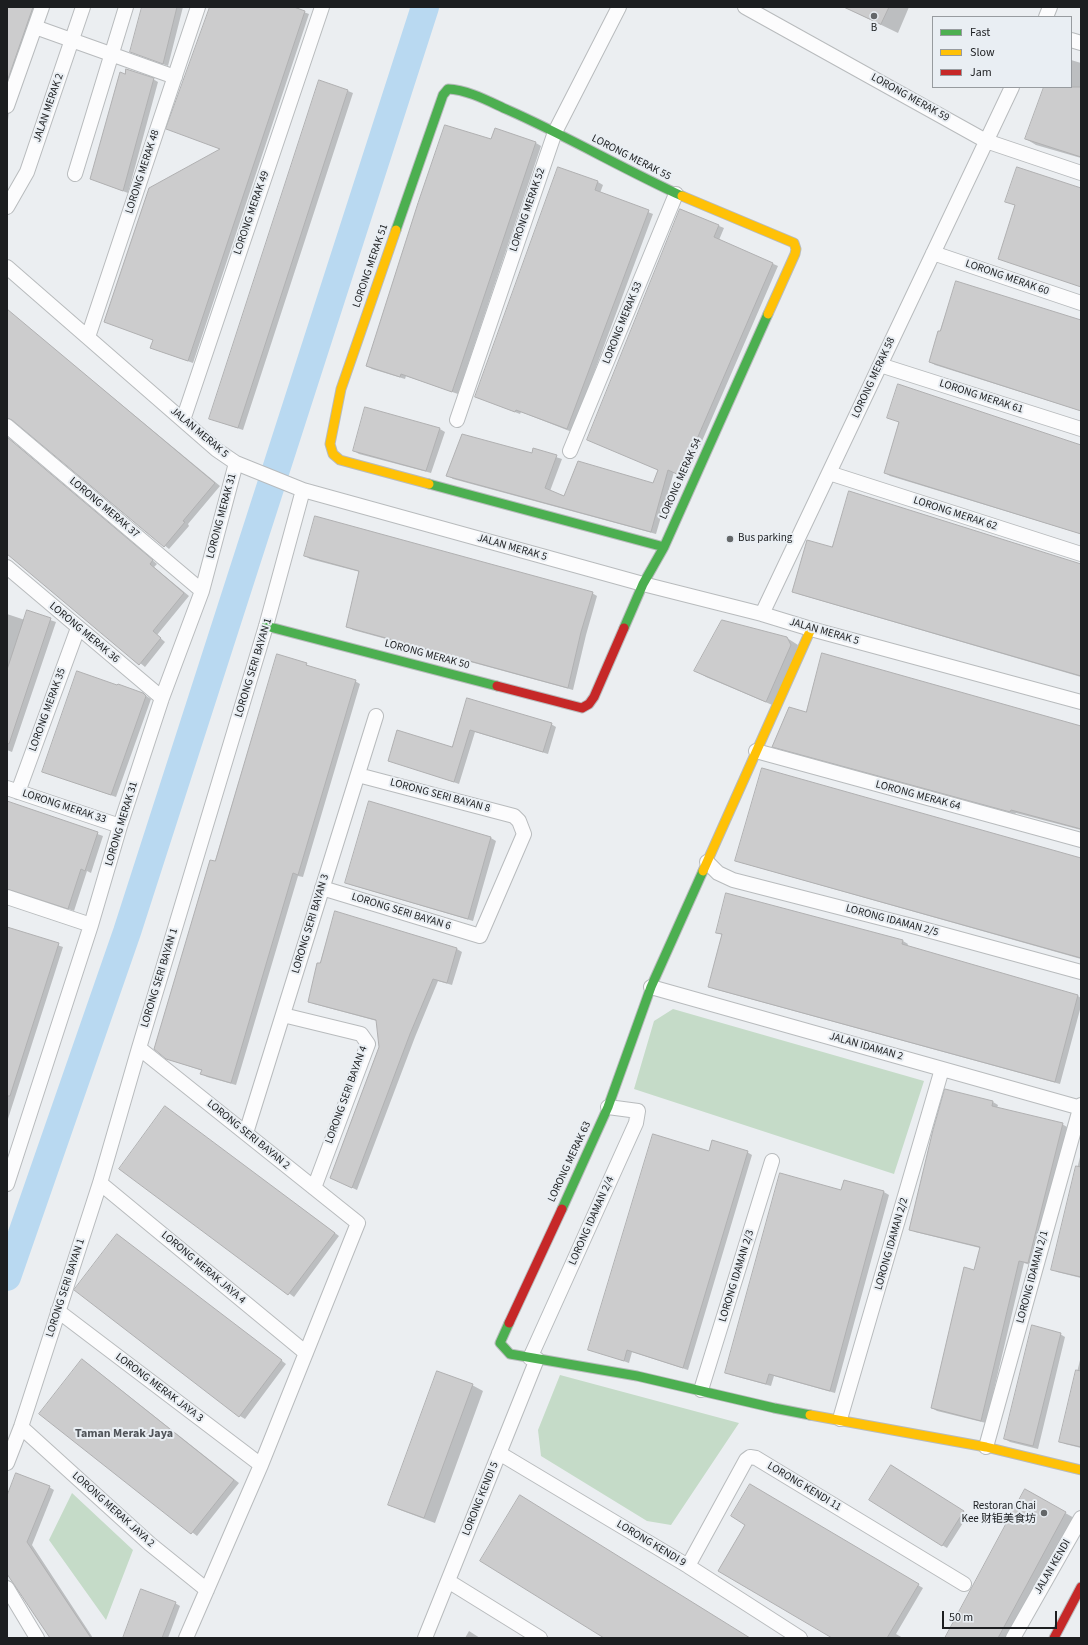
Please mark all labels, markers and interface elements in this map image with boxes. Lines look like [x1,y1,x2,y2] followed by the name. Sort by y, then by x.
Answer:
[869,11,879,21] marker: B
[932,16,1072,88] legend
[871,22,877,36] place label: B
[970,24,990,41] text: Fast
[970,44,995,61] text: Slow
[970,64,992,81] text: Jam
[869,71,951,125] street label: LORONG MERAK 59
[31,72,67,144] street label: JALAN MERAK 2
[123,128,163,216] street label: LORONG MERAK 48
[589,132,673,184] street label: LORONG MERAK 55
[508,166,548,254] street label: LORONG MERAK 52
[232,169,272,257] street label: LORONG MERAK 49
[351,222,391,310] street label: LORONG MERAK 51
[963,258,1051,298] street label: LORONG MERAK 60
[600,280,646,366] street label: LORONG MERAK 53
[850,336,898,420] street label: LORONG MERAK 58
[937,377,1025,417] street label: LORONG MERAK 61
[167,405,231,461] street label: JALAN MERAK 5
[657,436,705,522] street label: LORONG MERAK 54
[204,472,240,560] street label: LORONG MERAK 31
[66,475,142,541] street label: LORONG MERAK 37
[911,494,999,534] street label: LORONG MERAK 62
[476,532,548,564] street label: JALAN MERAK 5
[738,532,792,546] place label: Bus parking
[725,534,735,544] marker: Bus parking
[46,600,122,666] street label: LORONG MERAK 36
[788,616,860,648] street label: JALAN MERAK 5
[233,617,275,719] street label: LORONG SERI BAYAN 1
[383,637,471,673] street label: LORONG MERAK 50
[27,667,69,753] street label: LORONG MERAK 35
[388,776,492,816] street label: LORONG SERI BAYAN 8
[874,778,962,814] street label: LORONG MERAK 64
[103,780,141,868] street label: LORONG MERAK 31
[20,787,108,827] street label: LORONG MERAK 33
[290,873,332,975] street label: LORONG SERI BAYAN 3
[350,891,452,933] street label: LORONG SERI BAYAN 6
[844,902,940,940] street label: LORONG IDAMAN 2/5
[139,927,181,1029] street label: LORONG SERI BAYAN 1
[828,1030,904,1064] street label: JALAN IDAMAN 2
[323,1044,371,1146] street label: LORONG SERI BAYAN 4
[204,1097,292,1173] street label: LORONG SERI BAYAN 2
[546,1120,594,1204] street label: LORONG MERAK 63
[567,1175,617,1267] street label: LORONG IDAMAN 2/4
[872,1196,912,1292] street label: LORONG IDAMAN 2/2
[717,1228,757,1324] street label: LORONG IDAMAN 2/3
[158,1229,248,1307] street label: LORONG MERAK JAYA 4
[1014,1229,1052,1325] street label: LORONG IDAMAN 2/1
[44,1237,88,1339] street label: LORONG SERI BAYAN 1
[113,1351,205,1425] street label: LORONG MERAK JAYA 3
[75,1427,173,1441] district label: Taman Merak Jaya
[460,1460,502,1538] street label: LORONG KENDI 5
[765,1460,843,1514] street label: LORONG KENDI 11
[69,1469,157,1551] street label: LORONG MERAK JAYA 2
[962,1500,1036,1526] place label: Restoran Chai Kee 财钜美食坊
[1039,1508,1049,1518] marker: Restoran Chai Kee 财钜美食坊
[614,1518,688,1570] street label: LORONG KENDI 9
[1032,1537,1074,1597] street label: JALAN KENDI
[944,1603,1059,1629] scale bar
[949,1609,973,1626] text: 50 m

